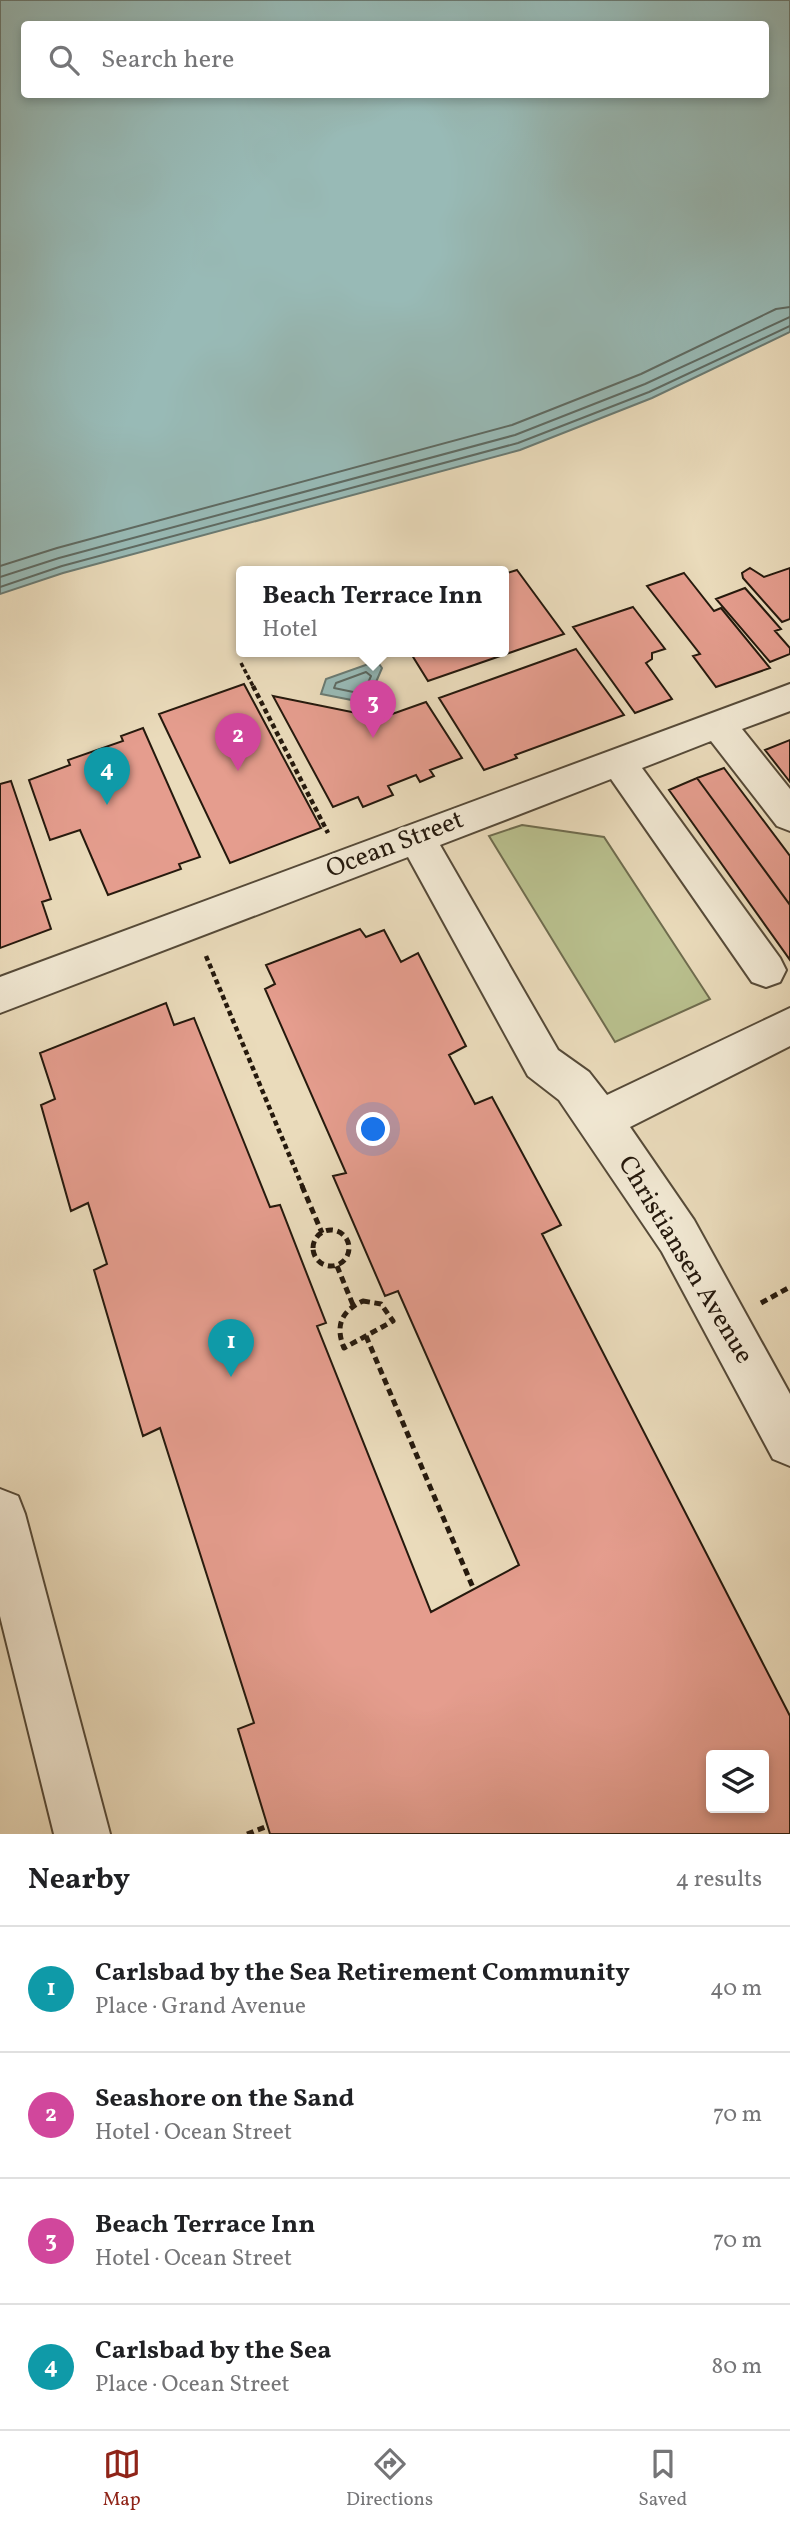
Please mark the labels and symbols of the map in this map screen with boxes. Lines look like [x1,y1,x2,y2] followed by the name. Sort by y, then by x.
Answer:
[350,680,396,738] pin: 3
[215,713,261,771] pin: 2
[84,747,130,805] pin: 4
[321,802,469,888] street label: Ocean Street
[356,1112,390,1146] your location
[609,1149,761,1371] street label: Christiansen Avenue
[208,1319,254,1377] pin: 1

